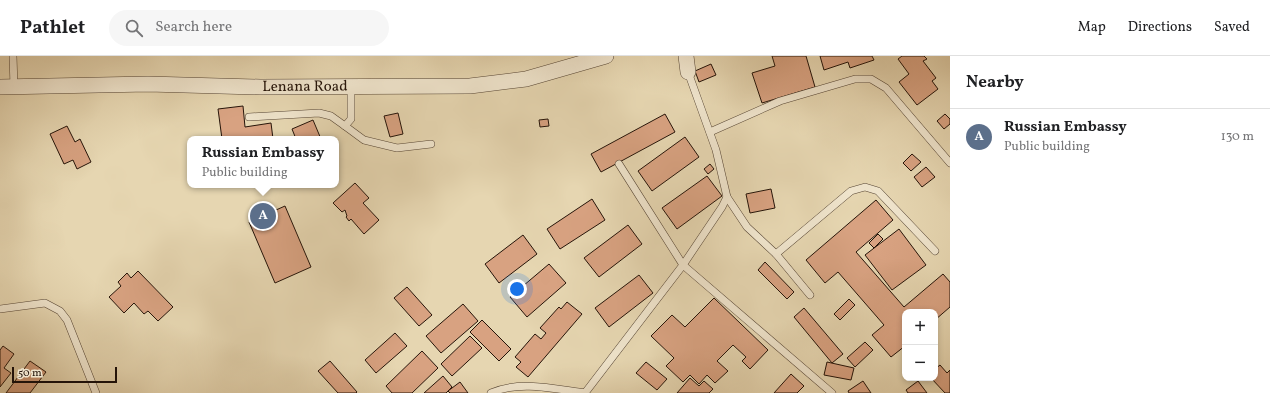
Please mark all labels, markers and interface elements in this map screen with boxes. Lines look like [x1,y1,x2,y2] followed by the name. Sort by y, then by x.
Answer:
[109,10,389,46] search box
[20,15,85,41] text: Pathlet
[123,17,145,39] icon: search
[155,17,232,38] text: Search here
[1078,18,1106,37] text: Map
[1128,18,1192,37] text: Directions
[1214,18,1250,37] text: Saved
[966,71,1024,94] text: Nearby
[262,76,348,97] street label: Lenana Road
[1004,117,1127,138] text: Russian Embassy
[974,128,984,146] text: A
[1221,128,1254,146] text: 130 m
[187,136,339,188] popup
[1004,138,1090,156] text: Public building
[202,143,324,164] text: Russian Embassy
[202,164,288,182] text: Public building
[250,201,276,231] pin: A
[507,279,527,299] your location
[902,309,938,381] map controls
[902,309,938,345] button: +
[902,345,938,381] button: −
[12,365,117,384] scale bar
[18,366,42,381] text: 50 m

